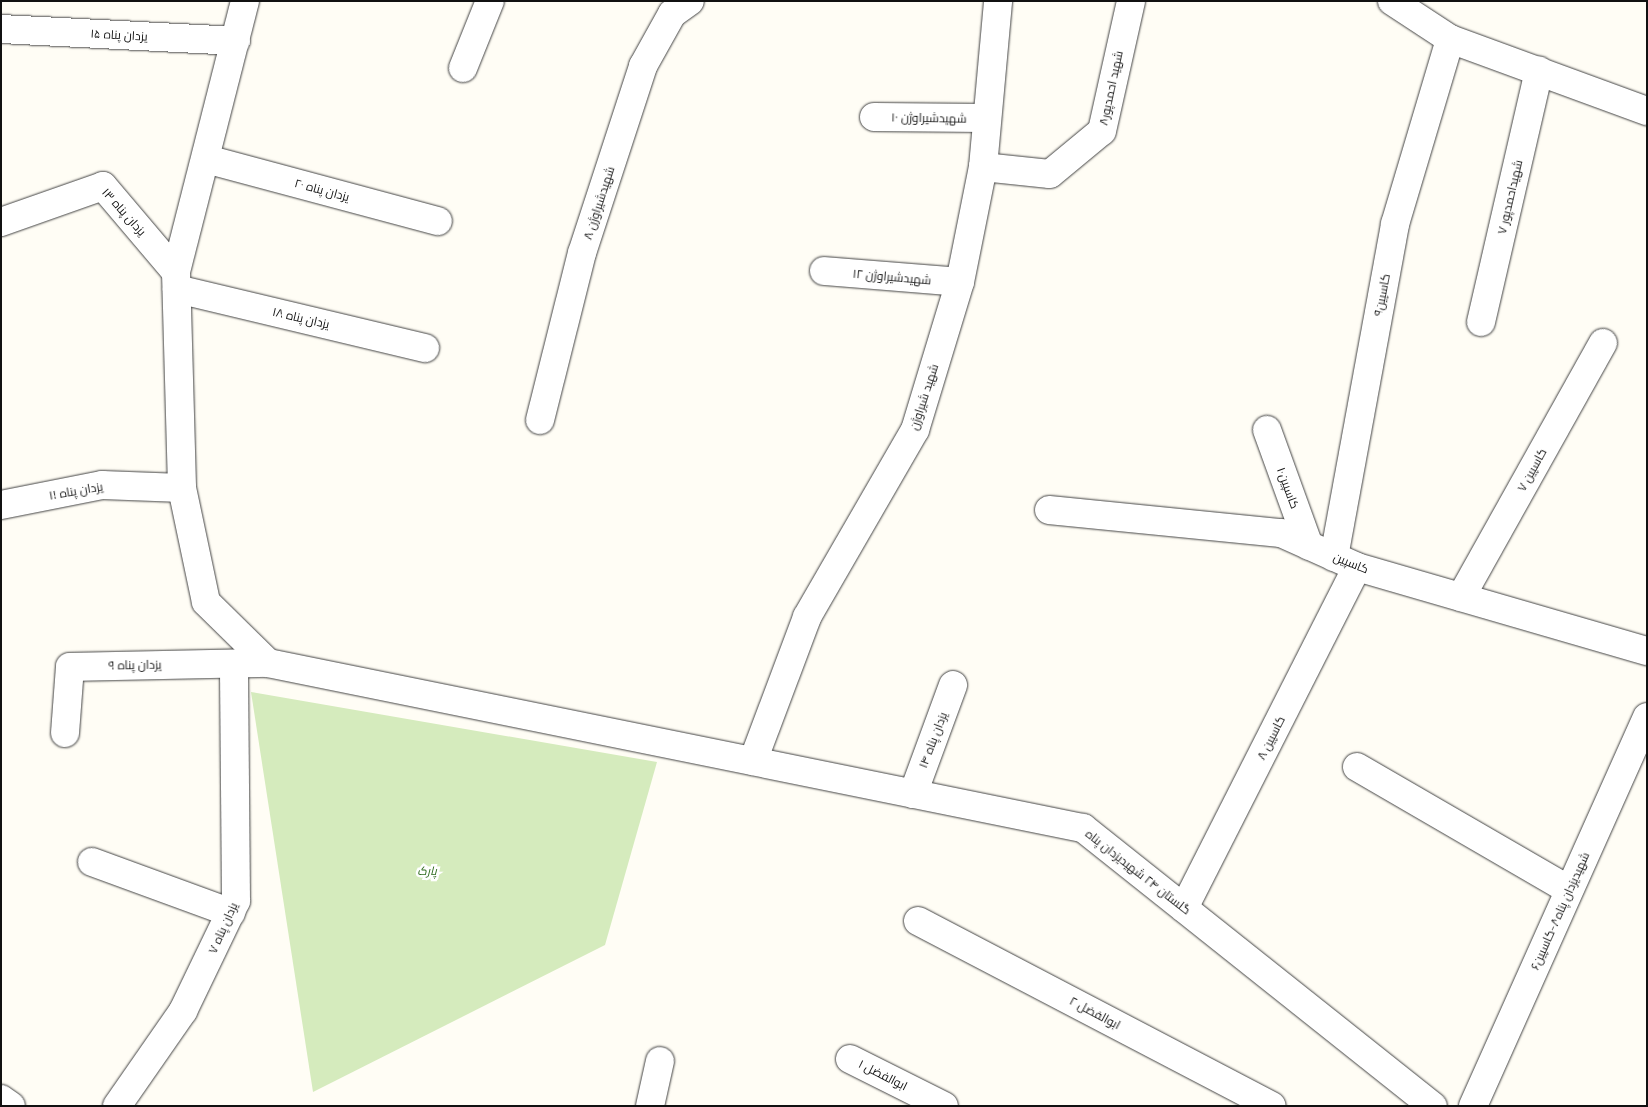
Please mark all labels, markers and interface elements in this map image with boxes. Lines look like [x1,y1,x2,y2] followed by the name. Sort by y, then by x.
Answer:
[90,26,148,44] street label: یزدان پناه ۱۵
[1096,49,1126,127] street label: شهید احمدپور۸
[891,110,967,126] street label: شهیدشیراوژن ۱۰
[1494,158,1526,236] street label: شهیداحمدپور ۷
[580,165,618,241] street label: شهیدشیراوژن ۸
[293,176,351,204] street label: یزدان پناه ۲۰
[99,185,149,239] street label: یزدان پناه ۱۳
[852,266,932,288] street label: شهیدشیراوژن ۱۲
[1371,273,1393,317] street label: کاسپین۹
[271,304,331,332] street label: یزدان پناه ۱۸
[907,362,941,432] street label: شهید شیراوژن
[1514,446,1550,494] street label: کاسپین ۷
[1274,465,1302,511] street label: کاسپین۱۰
[48,479,104,503] street label: یزدان پناه ۱۱
[1331,550,1371,576] street label: کاسپین
[108,657,162,673] street label: یزدان پناه ۹
[916,710,950,770] street label: یزدان پناه ۱۴
[1254,714,1288,762] street label: کاسپین ۸
[1083,827,1193,917] street label: گلستان ۲۴ شهیدیزدان پناه
[1527,850,1593,972] street label: شهیدیزدان پناه۸-کاسپین۶
[417,864,437,878] park label: پارک
[205,900,241,956] street label: یزدان پناه ۷
[1067,994,1123,1032] street label: ابوالفضل ۲
[856,1057,910,1093] street label: ابوالفضل ۱

